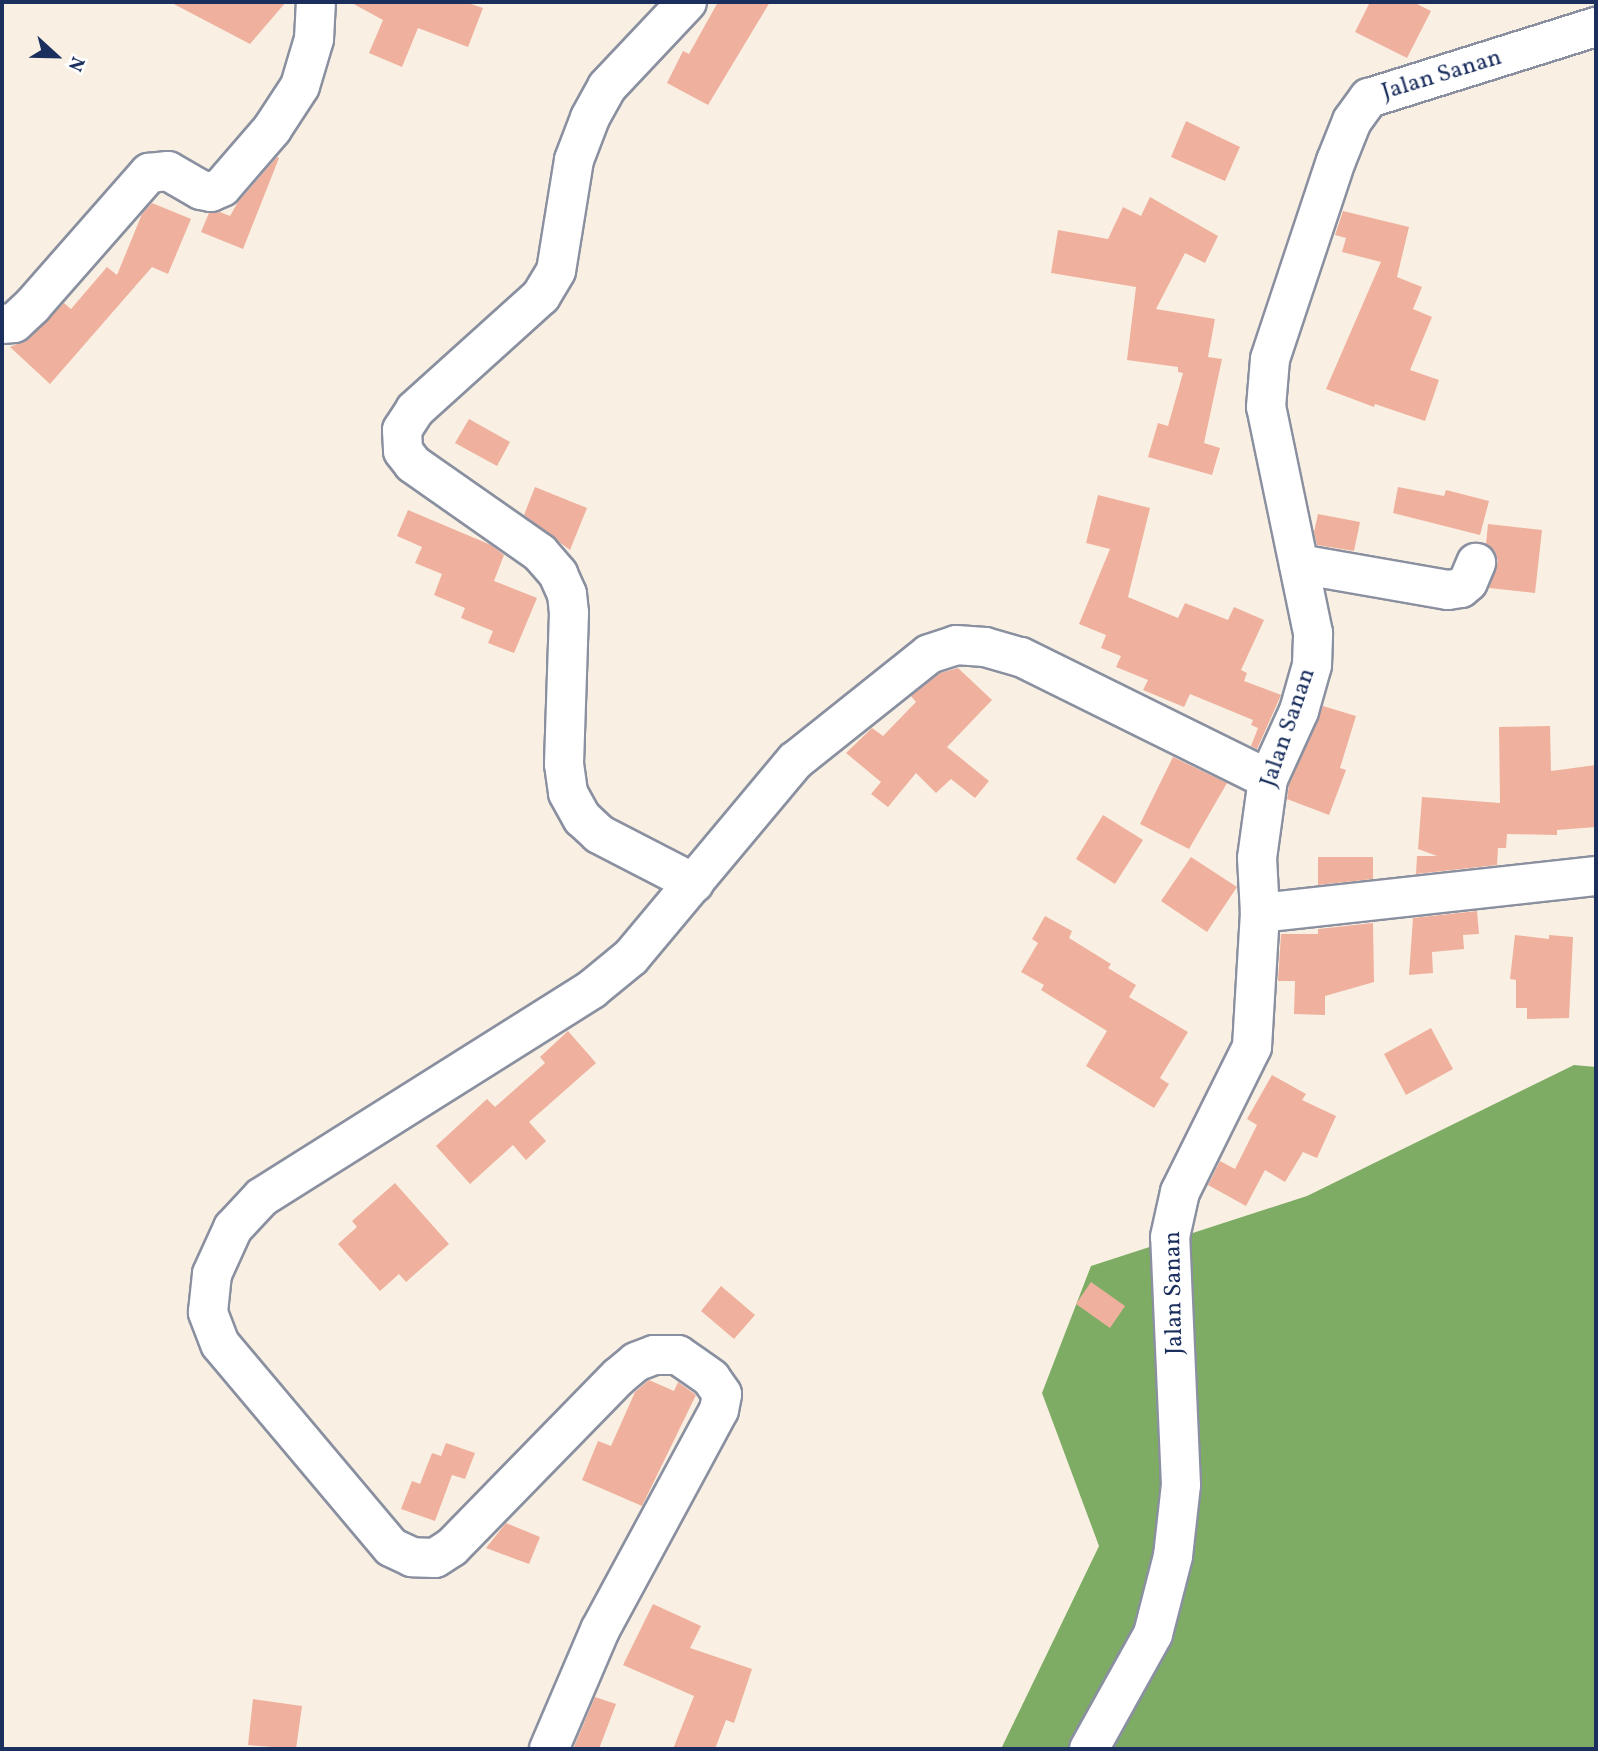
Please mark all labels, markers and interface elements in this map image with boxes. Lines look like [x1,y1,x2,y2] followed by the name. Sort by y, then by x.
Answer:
[21,21,91,91] north arrow
[1379,44,1505,108] street label: Jalan Sanan
[61,53,90,75] text: N
[1255,665,1323,791] street label: Jalan Sanan
[1160,1231,1190,1355] street label: Jalan Sanan

